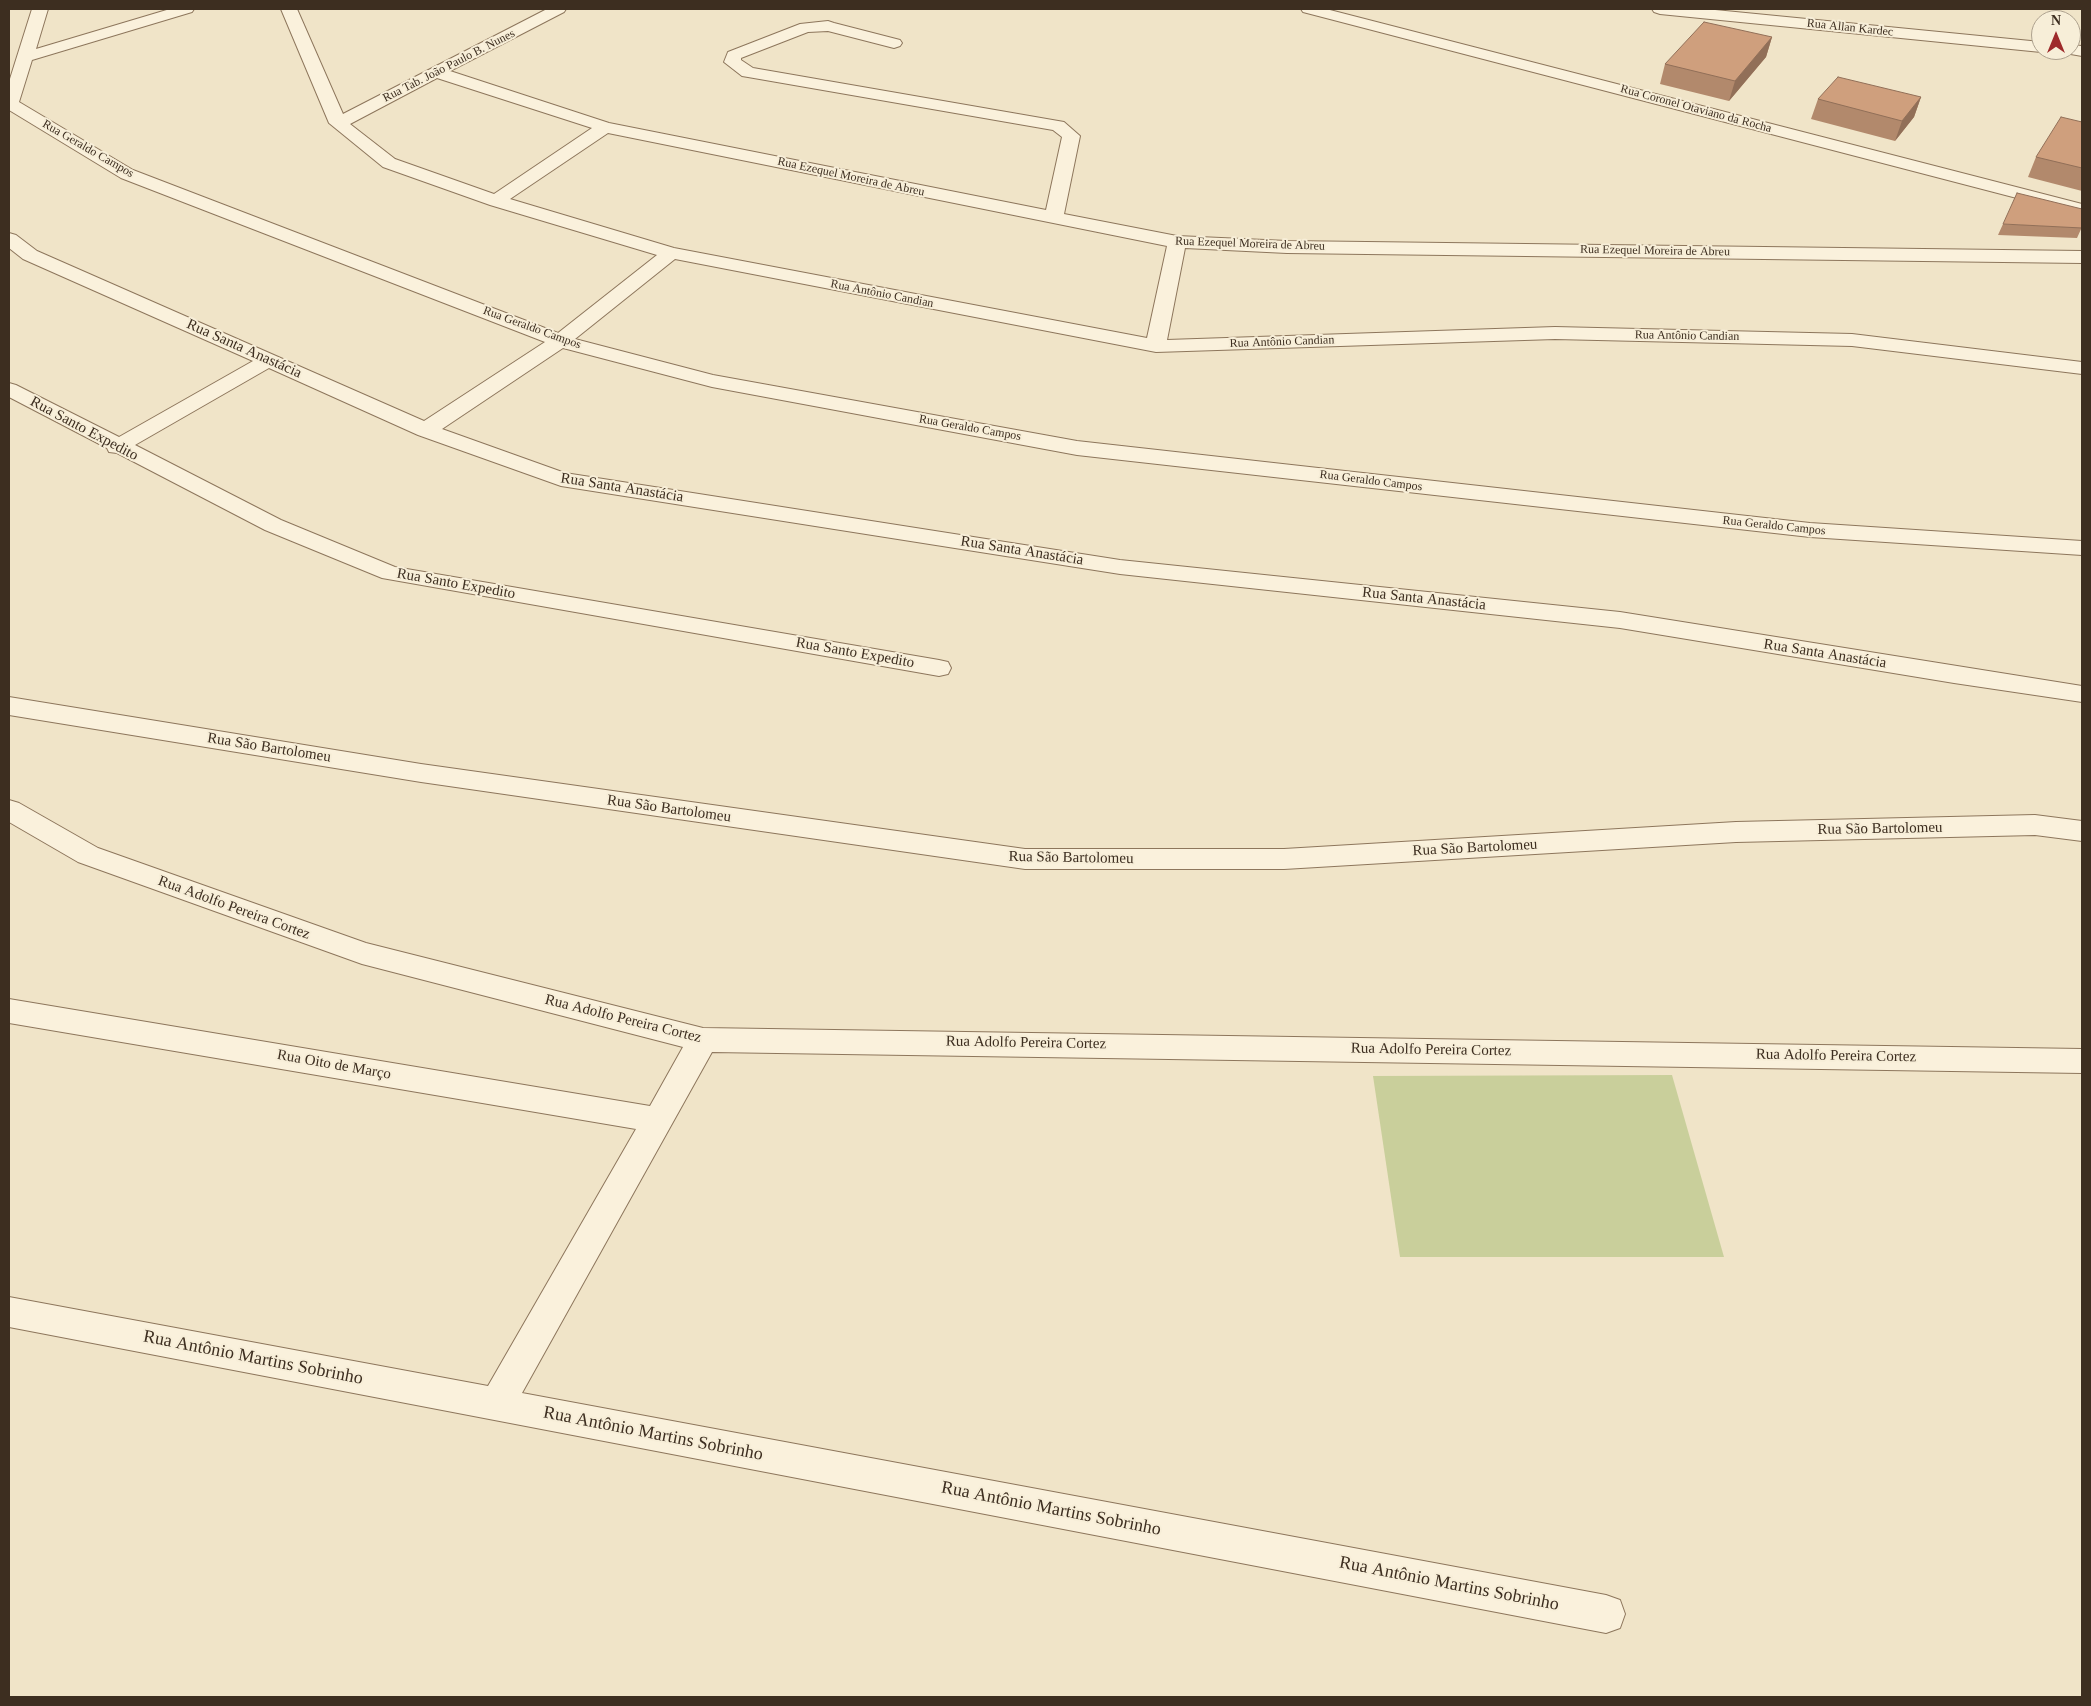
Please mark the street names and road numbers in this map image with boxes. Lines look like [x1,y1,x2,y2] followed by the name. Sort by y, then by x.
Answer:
[1806,16,1894,40] street label: Rua Allan Kardec
[381,26,517,106] street label: Rua Tab. João Paulo B. Nunes
[1619,82,1773,136] street label: Rua Coronel Otaviano da Rocha
[40,117,136,181] street label: Rua Geraldo Campos
[776,154,926,200] street label: Rua Ezequel Moreira de Abreu
[1175,234,1325,254] street label: Rua Ezequel Moreira de Abreu
[1580,242,1730,260] street label: Rua Ezequel Moreira de Abreu
[829,277,935,311] street label: Rua Antônio Candian
[481,304,583,352] street label: Rua Geraldo Campos
[184,316,304,382] street label: Rua Santa Anastácia
[1635,328,1739,344] street label: Rua Antônio Candian
[1229,333,1335,351] street label: Rua Antônio Candian
[27,393,141,465] street label: Rua Santo Expedito
[918,412,1022,444] street label: Rua Geraldo Campos
[1319,468,1423,494] street label: Rua Geraldo Campos
[559,469,685,507] street label: Rua Santa Anastácia
[1722,513,1826,539] street label: Rua Geraldo Campos
[959,532,1085,570] street label: Rua Santa Anastácia
[395,565,517,603] street label: Rua Santo Expedito
[1361,584,1487,614] street label: Rua Santa Anastácia
[794,634,916,672] street label: Rua Santo Expedito
[1762,635,1888,673] street label: Rua Santa Anastácia
[206,729,332,767] street label: Rua São Bartolomeu
[606,791,732,827] street label: Rua São Bartolomeu
[1817,819,1943,839] street label: Rua São Bartolomeu
[1412,836,1538,860] street label: Rua São Bartolomeu
[1008,848,1134,868] street label: Rua São Bartolomeu
[156,872,312,944] street label: Rua Adolfo Pereira Cortez
[543,991,703,1047] street label: Rua Adolfo Pereira Cortez
[946,1033,1106,1053] street label: Rua Adolfo Pereira Cortez
[1351,1040,1511,1060] street label: Rua Adolfo Pereira Cortez
[276,1046,392,1084] street label: Rua Oito de Março
[1756,1046,1916,1066] street label: Rua Adolfo Pereira Cortez
[141,1326,365,1390] street label: Rua Antônio Martins Sobrinho
[541,1402,765,1466] street label: Rua Antônio Martins Sobrinho
[939,1477,1163,1541] street label: Rua Antônio Martins Sobrinho
[1337,1552,1561,1616] street label: Rua Antônio Martins Sobrinho

